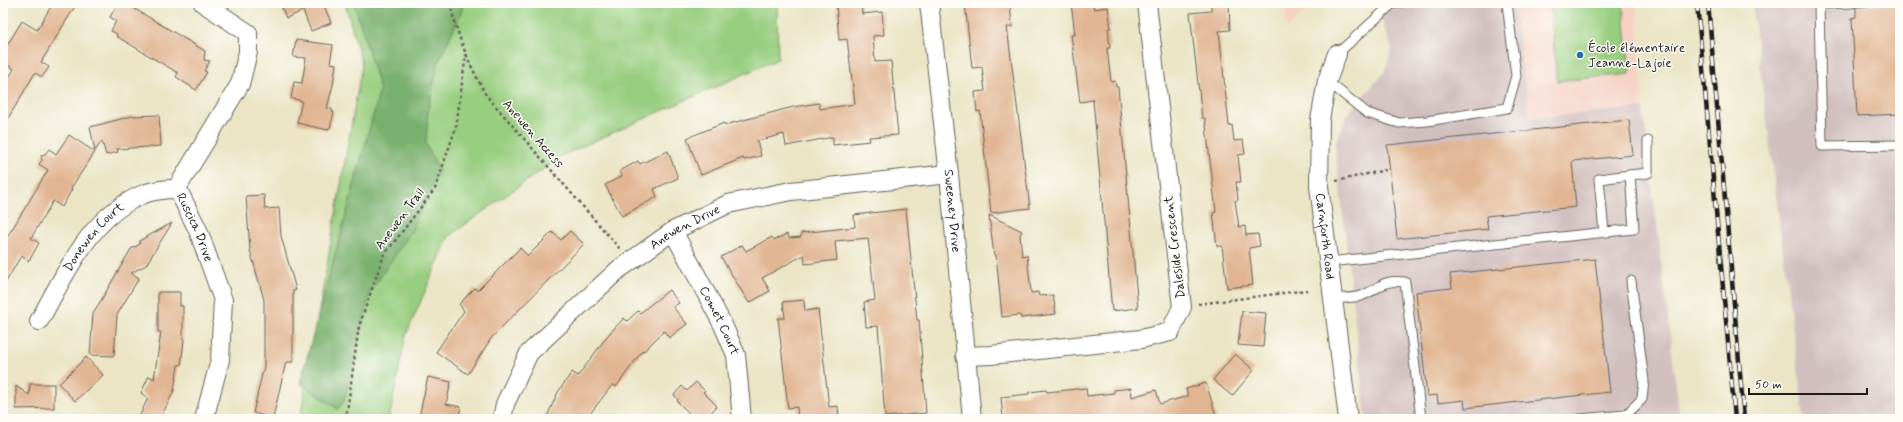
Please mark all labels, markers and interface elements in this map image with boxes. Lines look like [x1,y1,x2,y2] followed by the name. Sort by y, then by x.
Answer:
[1588,39,1685,72] place label: École élémentaire Jeanne-Lajoie
[1575,50,1585,60] marker: École élémentaire Jeanne-Lajoie
[499,96,568,172] street label: Anewen Access
[940,168,965,253] street label: Sweeney Drive
[371,185,429,253] street label: Anewen Trail
[172,190,217,264] street label: Ruscica Drive
[1311,192,1339,280] street label: Carnforth Road
[1160,194,1190,300] street label: Daleside Crescent
[60,198,128,275] street label: Donewen Court
[646,201,723,253] street label: Anewen Drive
[695,283,744,358] street label: Comet Court
[1749,370,1867,396] scale bar
[1755,377,1782,393] text: 50 m

